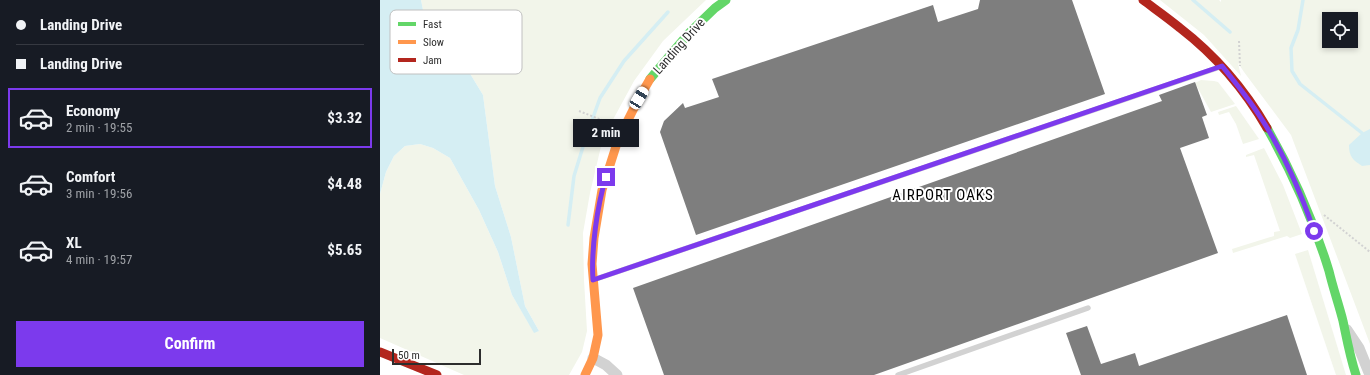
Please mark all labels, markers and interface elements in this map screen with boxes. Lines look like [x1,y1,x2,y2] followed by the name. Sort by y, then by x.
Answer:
[390,10,522,74] legend
[1322,12,1358,48] map controls
[1322,12,1358,48] button: locate
[650,15,708,77] street label: Landing Drive
[40,16,122,34] text: Landing Drive
[423,18,442,31] text: Fast
[423,36,444,49] text: Slow
[423,54,442,67] text: Jam
[40,55,122,73] text: Landing Drive
[628,85,650,111] car
[18,100,54,136] icon: car
[66,102,120,120] text: Economy
[327,109,362,127] text: $3.32
[573,119,639,147] callout: 2 min
[66,120,132,135] text: 2 min · 19:55
[592,125,620,140] text: 2 min
[18,166,54,202] icon: car
[66,168,115,186] text: Comfort
[597,168,615,186] route end
[327,175,362,193] text: $4.48
[66,186,132,201] text: 3 min · 19:56
[892,186,994,204] district label: AIRPORT OAKS
[1305,222,1323,240] route start
[18,232,54,268] icon: car
[66,234,82,252] text: XL
[327,241,362,259] text: $5.65
[66,252,132,267] text: 4 min · 19:57
[16,321,364,367] button: Confirm
[392,347,481,366] scale bar
[398,349,420,362] text: 50 m

